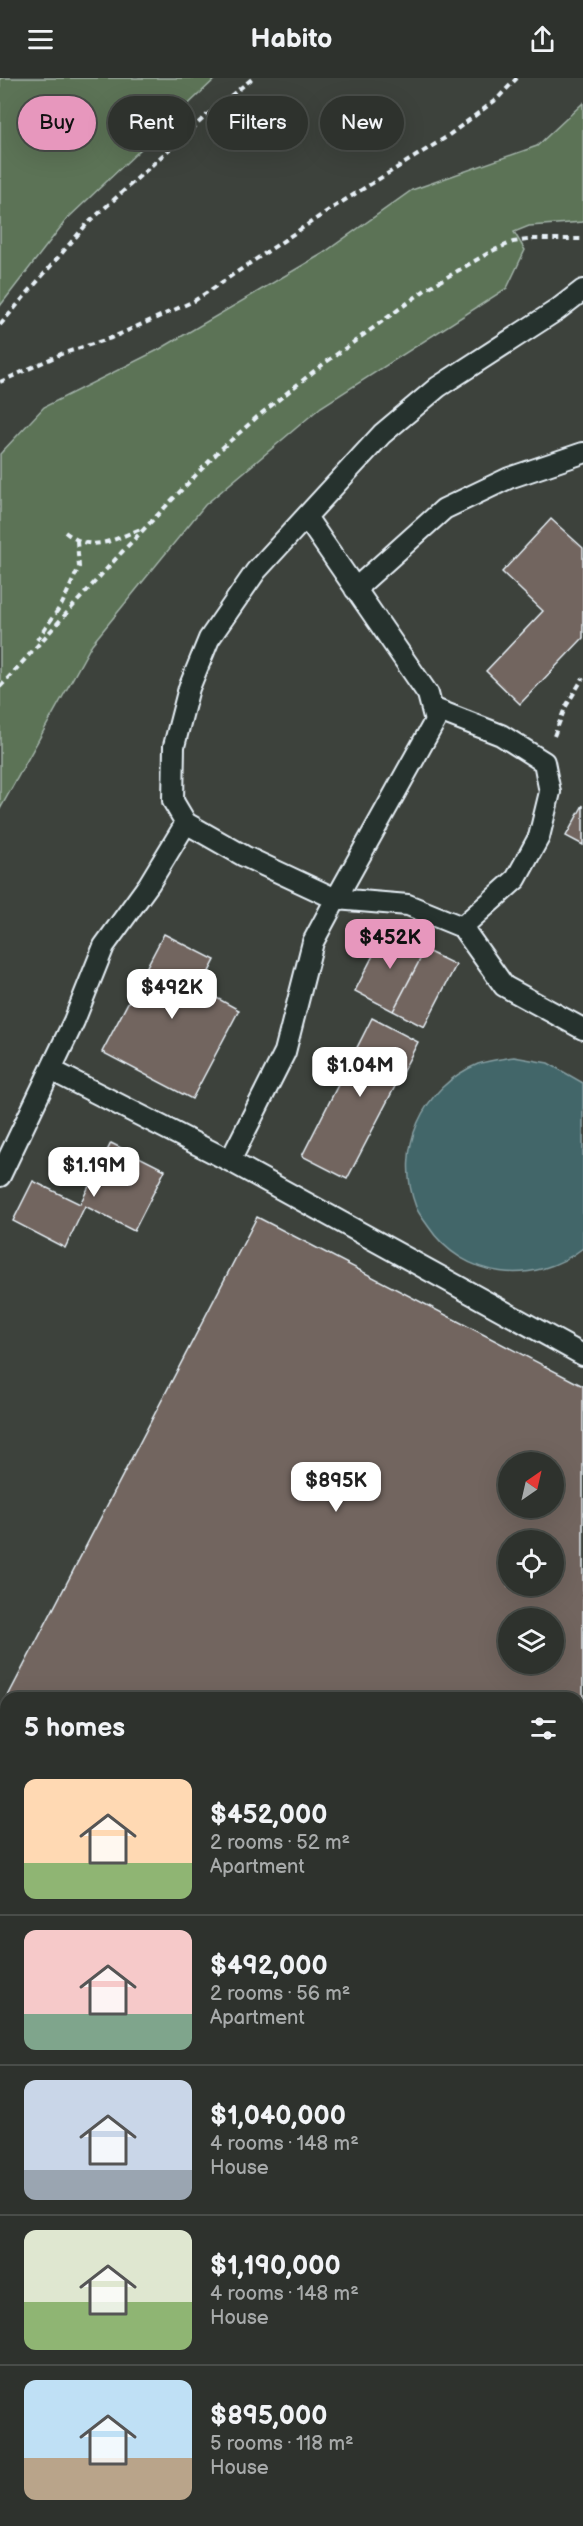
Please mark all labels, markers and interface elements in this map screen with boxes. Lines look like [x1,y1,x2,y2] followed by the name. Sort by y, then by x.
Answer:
[24,23,57,56] icon: menu
[251,23,332,55] text: Habito
[526,23,559,56] icon: share
[18,96,96,150] chip: Buy
[108,96,195,150] chip: Rent
[207,96,308,150] chip: Filters
[320,96,404,150] chip: New
[348,919,432,970] pin: $452K
[359,926,421,950] text: $452K
[130,969,214,1020] pin: $492K
[141,976,203,1000] text: $492K
[311,1047,409,1098] pin: $1.04M
[326,1054,394,1078] text: $1.04M
[45,1147,143,1198] pin: $1.19M
[62,1154,126,1178] text: $1.19M
[498,1452,564,1518] north arrow
[498,1452,564,1674] map controls
[294,1462,378,1513] pin: $895K
[305,1469,367,1493] text: $895K
[498,1530,564,1596] button: locate
[498,1608,564,1674] button: layers
[527,1712,560,1745] icon: filters
[24,1713,125,1744] text: 5 homes
[210,1800,327,1831] text: $452,000
[72,1803,144,1875] icon: home
[210,1831,350,1855] text: 2 rooms · 52 m²
[210,1855,305,1879] text: Apartment
[210,1951,328,1982] text: $492,000
[72,1954,144,2026] icon: home
[210,1982,350,2006] text: 2 rooms · 56 m²
[210,2006,305,2030] text: Apartment
[210,2101,346,2132] text: $1,040,000
[72,2104,144,2176] icon: home
[210,2132,359,2156] text: 4 rooms · 148 m²
[210,2156,269,2180] text: House
[210,2251,341,2282] text: $1,190,000
[72,2254,144,2326] icon: home
[210,2282,359,2306] text: 4 rooms · 148 m²
[210,2306,269,2330] text: House
[210,2401,327,2432] text: $895,000
[72,2404,144,2476] icon: home
[210,2432,354,2456] text: 5 rooms · 118 m²
[210,2456,269,2480] text: House

